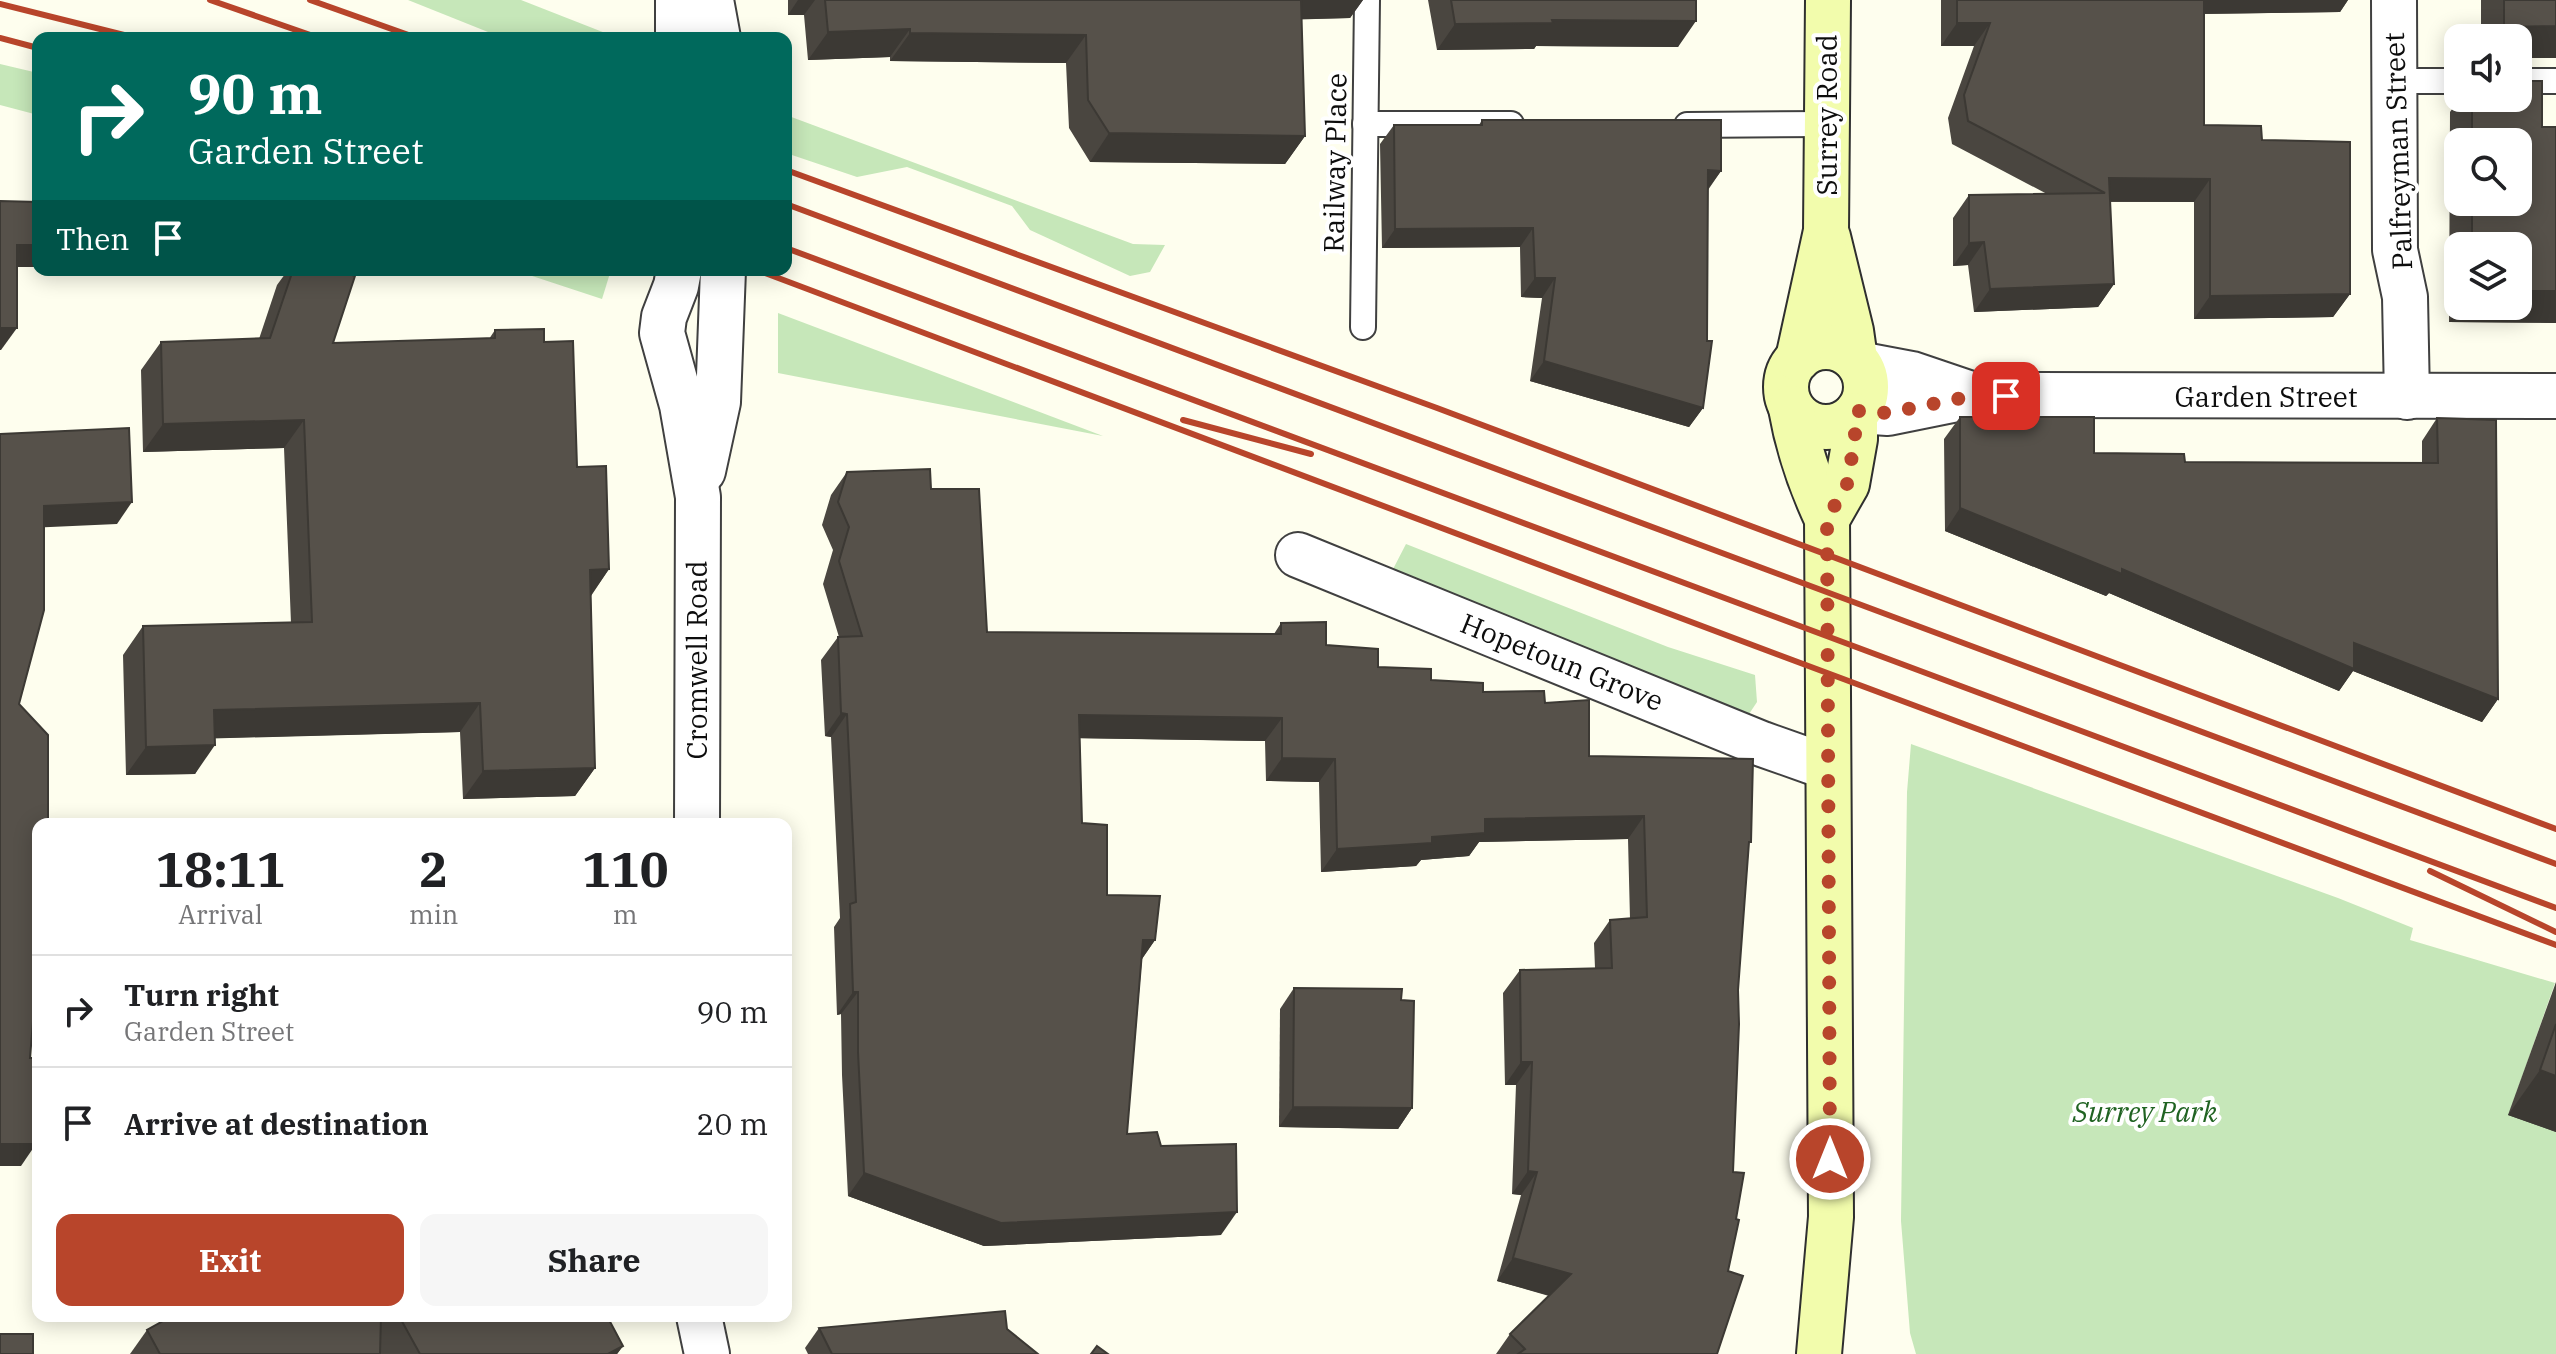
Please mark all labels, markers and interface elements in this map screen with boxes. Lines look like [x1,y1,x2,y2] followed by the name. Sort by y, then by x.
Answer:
[2444,24,2532,320] map controls
[2444,24,2532,112] button: sound
[2375,32,2420,270] street label: Palfreyman Street
[1808,34,1845,196] street label: Surrey Road
[188,57,323,129] text: 90 m
[56,64,160,168] icon: right
[1314,73,1355,253] street label: Railway Place
[188,127,424,174] text: Garden Street
[2444,128,2532,216] button: search
[146,216,190,260] icon: arrive
[56,219,130,258] text: Then
[2444,232,2532,320] button: layers
[1972,362,2040,430] pin
[1984,374,2028,418] icon: arrive
[2174,378,2358,415] street label: Garden Street
[678,561,715,760] street label: Cromwell Road
[1455,604,1669,719] street label: Hopetoun Grove
[156,838,285,900] text: 18:11
[419,838,448,900] text: 2
[582,838,668,900] text: 110
[178,897,263,931] text: Arrival
[409,897,458,931] text: min
[613,897,638,931] text: m
[124,975,279,1014] text: Turn right
[56,989,100,1033] icon: right
[696,992,768,1031] text: 90 m
[124,1014,294,1048] text: Garden Street
[2072,1093,2218,1130] park label: Surrey Park
[56,1101,100,1145] icon: arrive
[124,1104,429,1143] text: Arrive at destination
[696,1104,768,1143] text: 20 m
[1788,1117,1872,1201] position arrow
[56,1214,404,1306] button: Exit
[420,1214,768,1306] button: Share

